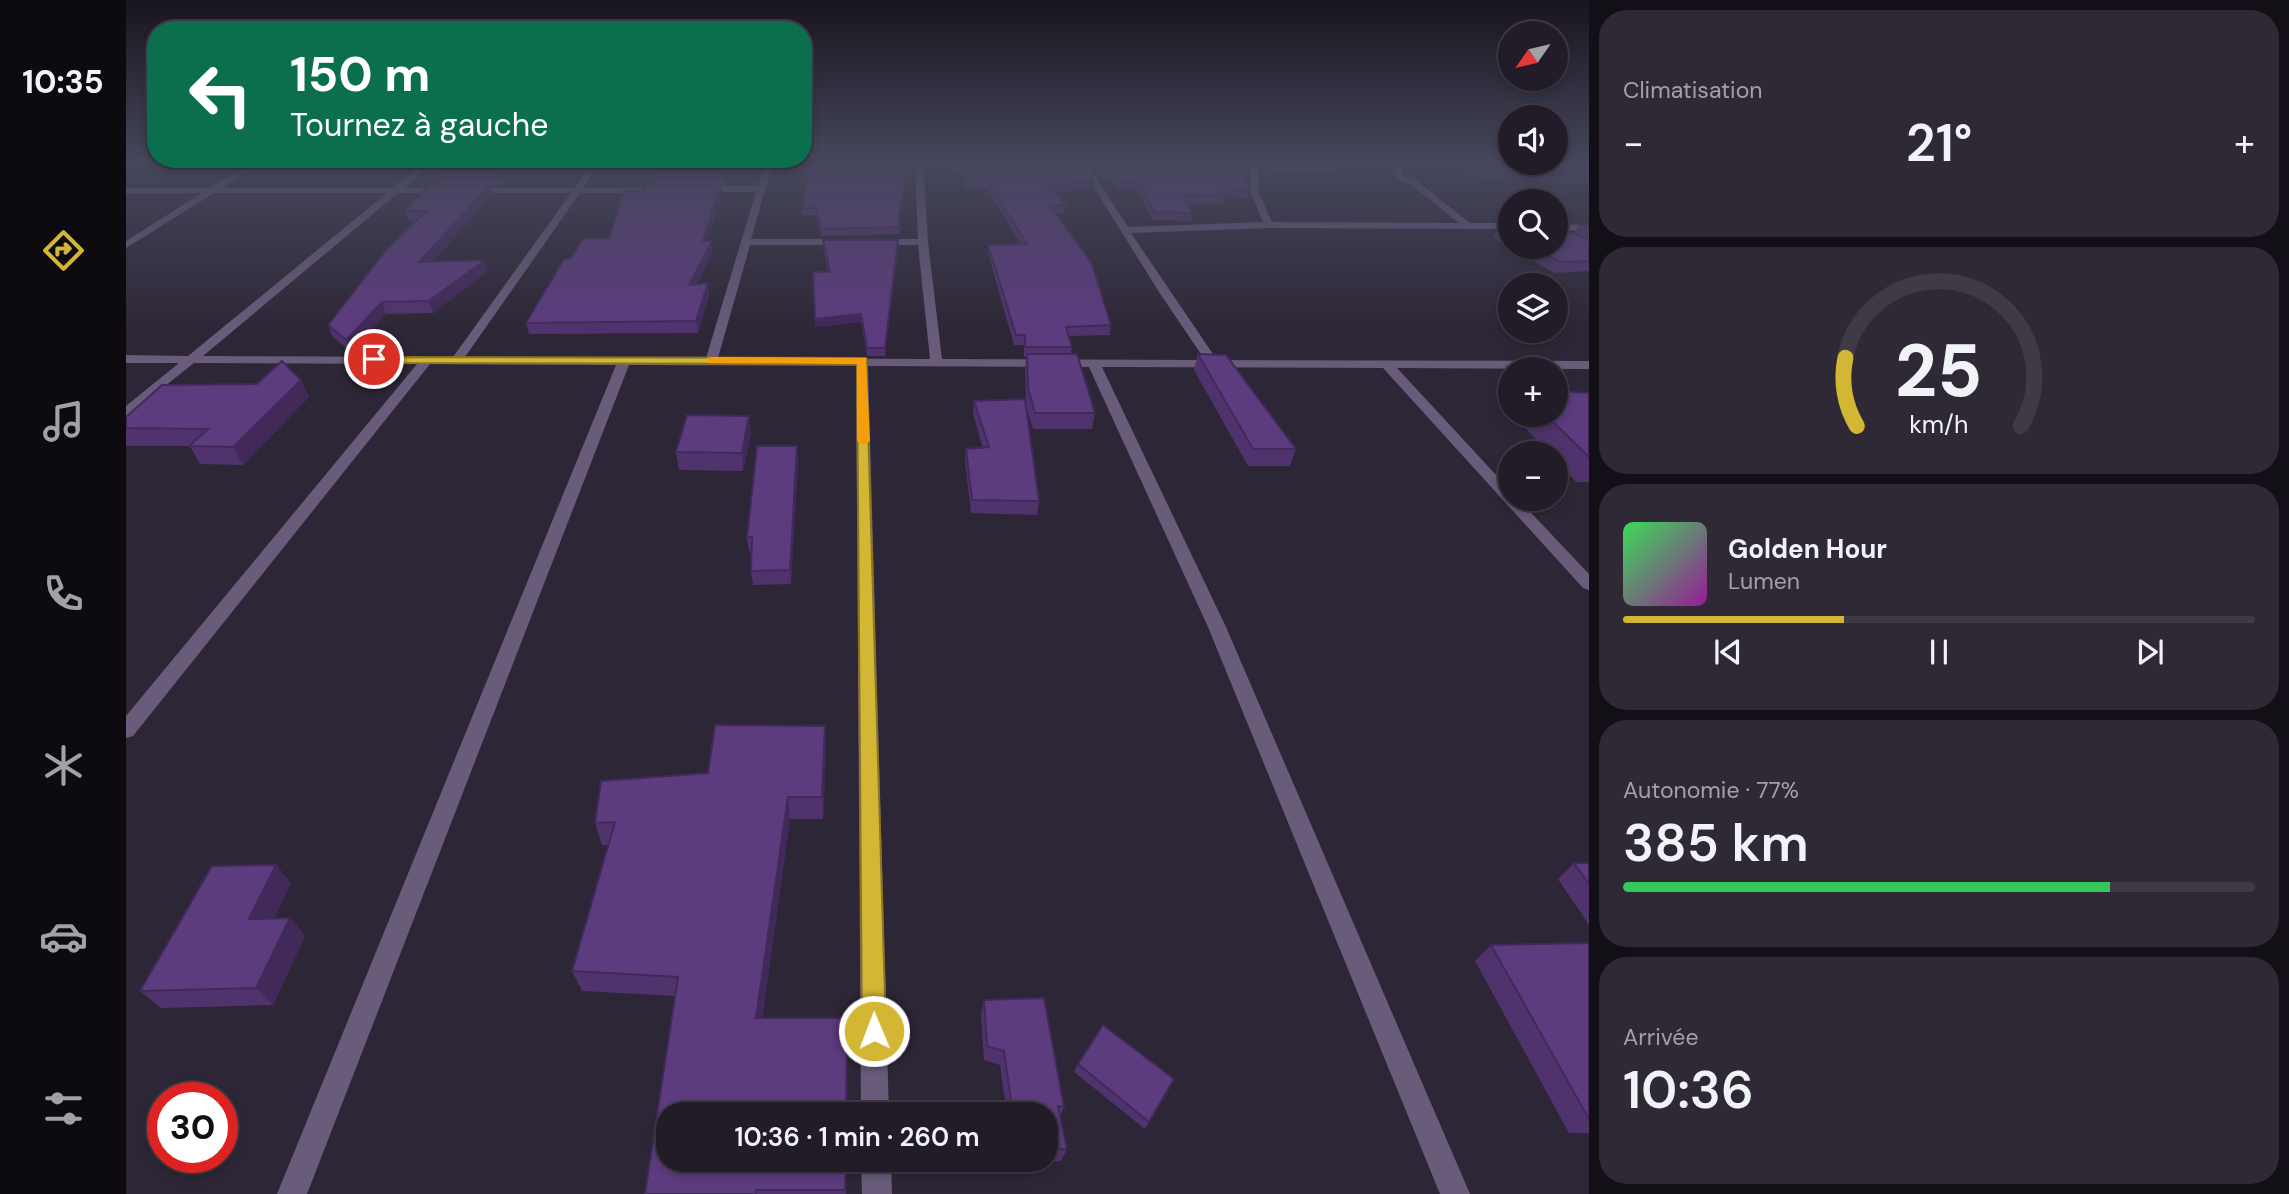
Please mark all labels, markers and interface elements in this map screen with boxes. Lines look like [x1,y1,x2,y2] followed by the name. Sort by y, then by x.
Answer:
[1498,21,1568,91] north arrow
[1498,21,1568,511] map controls
[290,42,430,106] text: 150 m
[175,49,266,140] icon: left
[22,61,104,103] text: 10:35
[1623,75,1762,105] text: Climatisation
[290,104,548,146] text: Tournez à gauche
[1498,105,1568,175] button: sound
[1906,109,1972,177] text: 21°
[1623,118,1644,168] text: −
[2234,118,2255,168] text: +
[1498,189,1568,259] button: search
[39,226,88,275] icon: directions
[1498,273,1568,343] button: layers
[1895,325,1983,420] text: 25
[344,329,404,389] pin
[355,340,393,378] icon: arrive
[1498,357,1568,427] button: +
[39,397,88,446] icon: music
[1909,408,1969,441] text: km/h
[1498,441,1568,511] button: −
[1728,532,1887,566] text: Golden Hour
[1728,566,1800,596] text: Lumen
[39,569,88,618] icon: phone
[1709,633,1747,671] icon: previous
[1920,633,1958,671] icon: pause
[2131,633,2169,671] icon: next
[39,741,88,790] icon: climate
[1623,775,1799,805] text: Autonomie · 77%
[1623,809,1809,877] text: 385 km
[39,912,88,961] icon: car
[837,994,911,1068] position arrow
[1623,1022,1699,1052] text: Arrivée
[1623,1056,1754,1124] text: 10:36
[147,1082,238,1173] speed limit sign: 30
[39,1084,88,1133] icon: filters
[734,1120,980,1154] text: 10:36 · 1 min · 260 m

